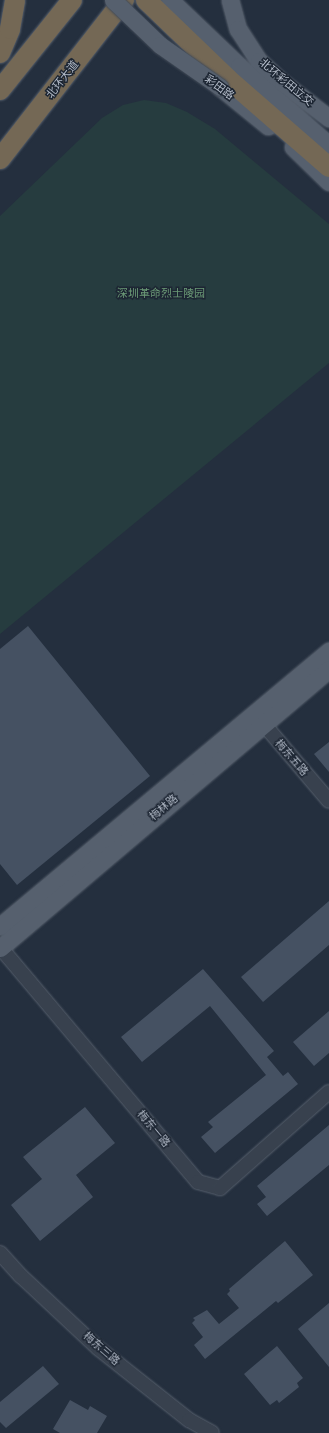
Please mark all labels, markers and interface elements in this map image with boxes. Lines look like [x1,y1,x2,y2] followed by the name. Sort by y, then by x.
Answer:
[256,57,316,109] street label: 北环彩田立交
[44,59,82,101] street label: 北环大道
[202,73,236,103] street label: 彩田路
[117,287,205,301] park label: 深圳革命烈士陵园
[272,737,310,779] street label: 梅东五路
[147,792,181,824] street label: 梅林路
[134,1108,172,1150] street label: 梅东一路
[80,1330,122,1368] street label: 梅东三路

